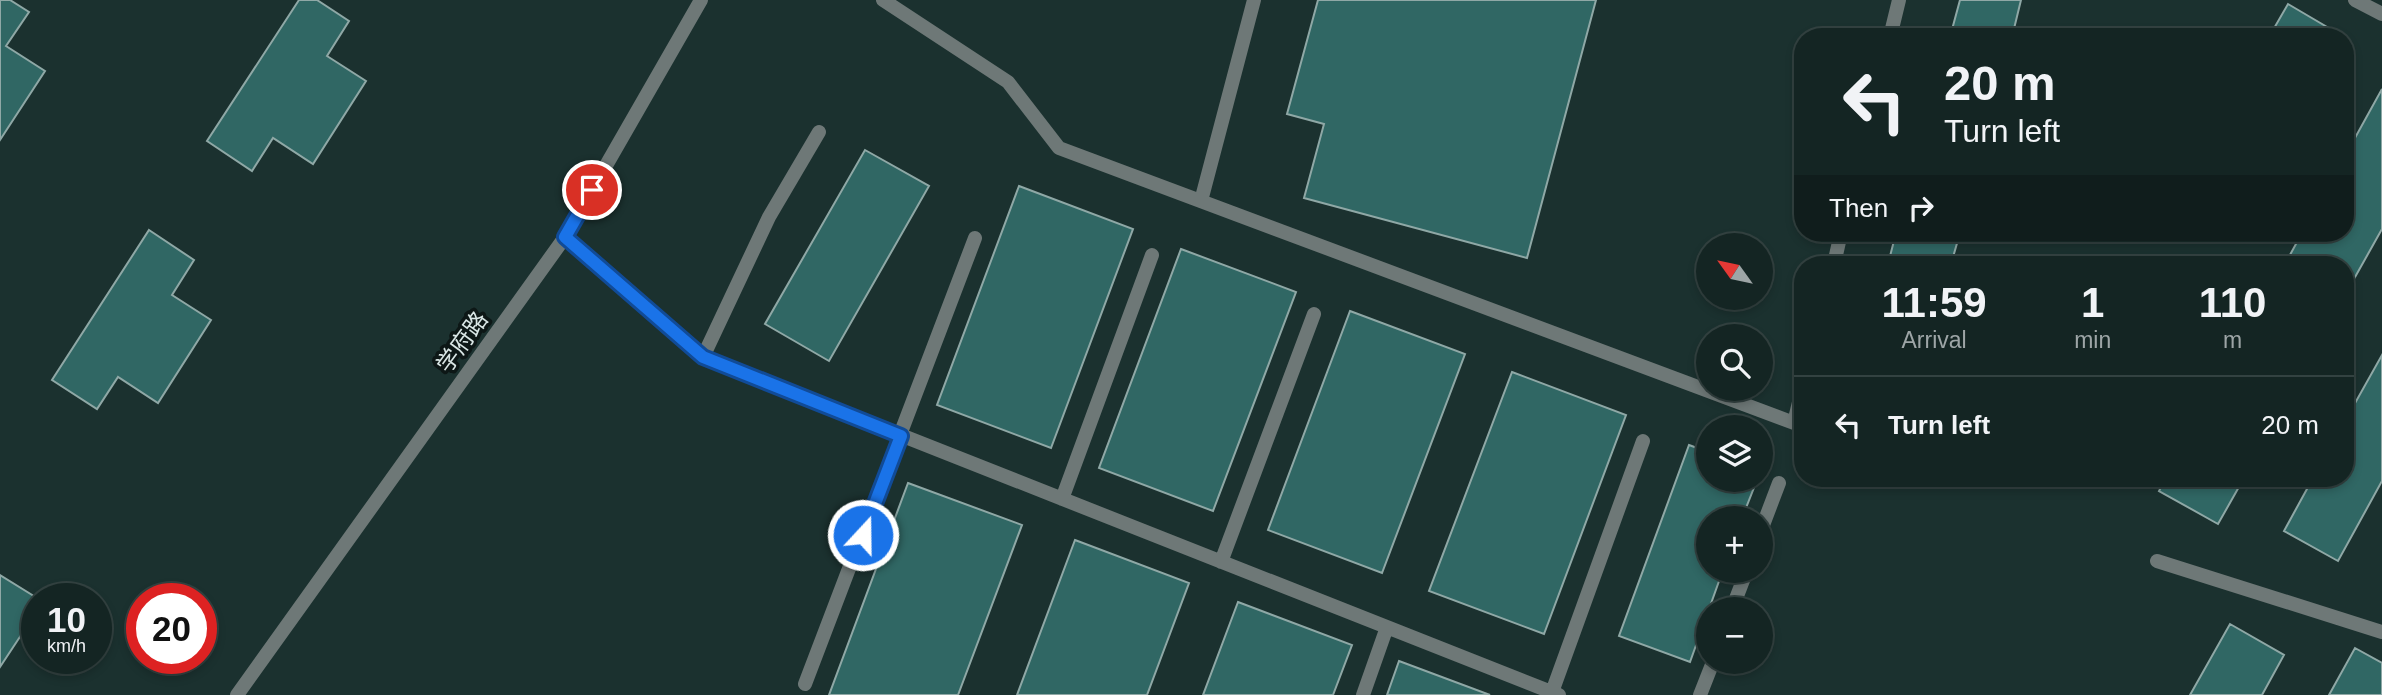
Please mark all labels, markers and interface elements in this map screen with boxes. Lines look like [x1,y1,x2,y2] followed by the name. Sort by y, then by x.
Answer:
[1829,56,1920,147] icon: left
[1944,56,2056,110] text: 20 m
[1944,113,2060,149] text: Turn left
[562,160,622,220] pin
[573,171,611,209] icon: arrive
[1902,189,1940,227] icon: right
[1829,193,1888,223] text: Then
[1696,233,1773,310] north arrow
[1696,233,1773,674] map controls
[1882,279,1987,326] text: 11:59
[2081,279,2104,326] text: 1
[2199,279,2266,326] text: 110
[431,306,493,378] street label: 学府路
[1696,324,1773,401] button: search
[1901,327,1967,353] text: Arrival
[2074,327,2111,353] text: min
[2223,327,2242,353] text: m
[1829,406,1867,444] icon: left
[1888,410,1990,440] text: Turn left
[2261,410,2319,440] text: 20 m
[1696,415,1773,492] button: layers
[826,498,900,572] position arrow
[1696,506,1773,583] button: +
[126,583,217,674] speed limit sign: 20
[1696,597,1773,674] button: −
[47,600,86,639] text: 10
[47,636,86,656] text: km/h

